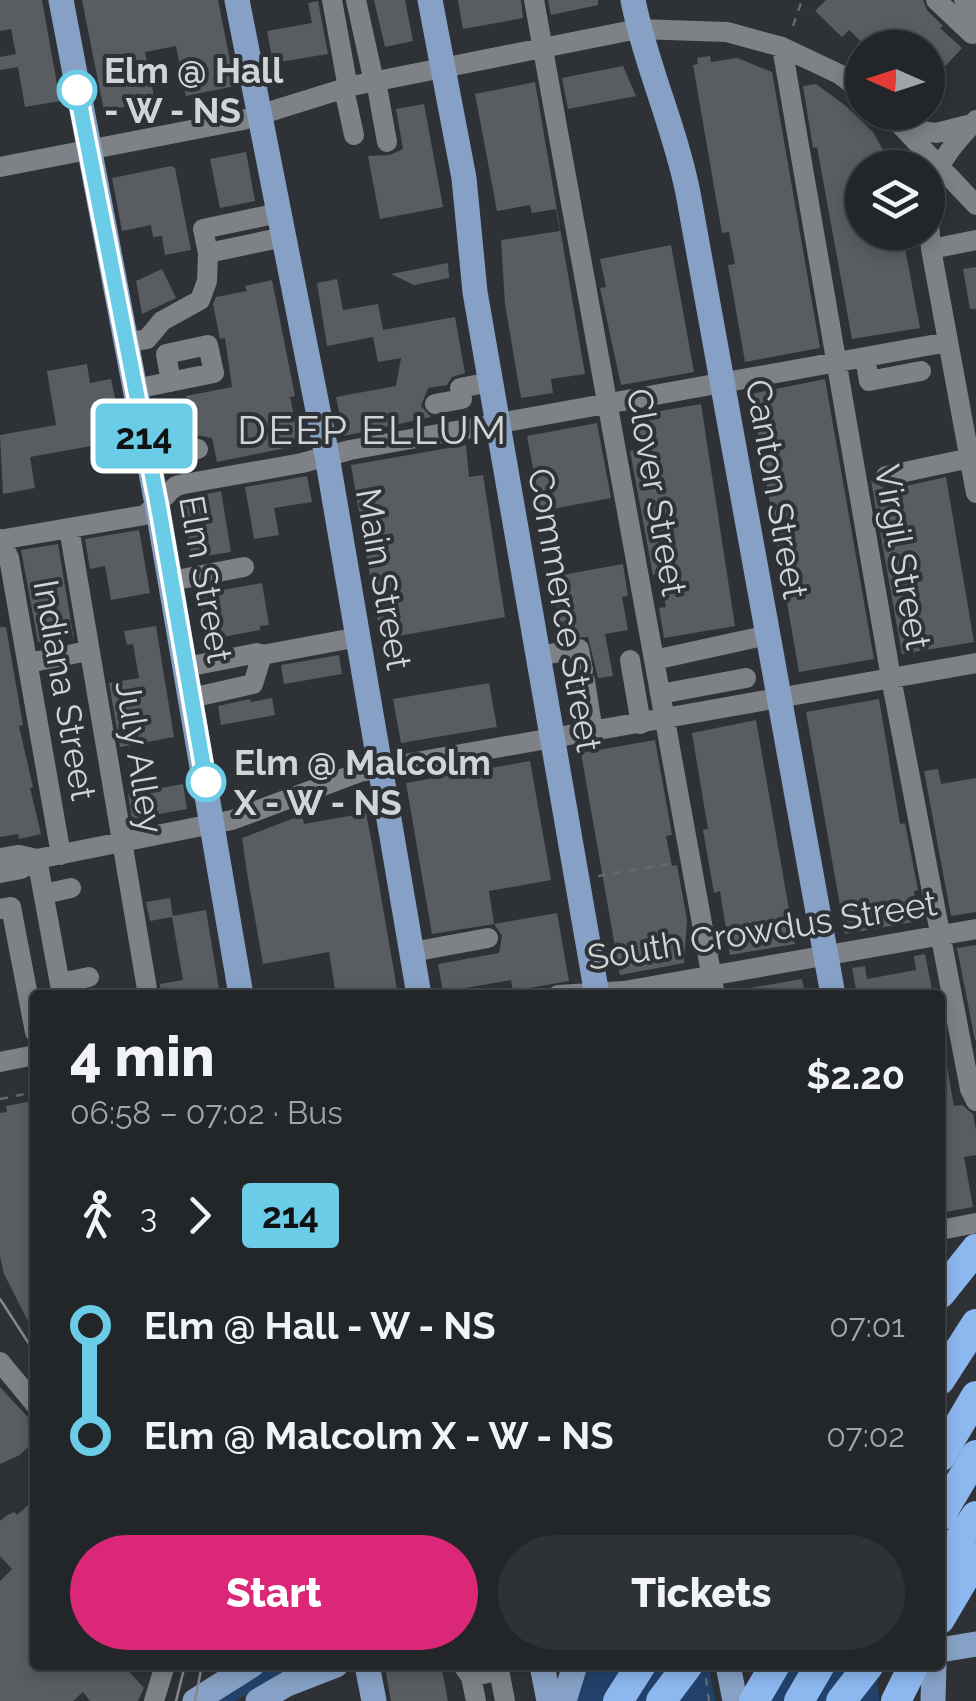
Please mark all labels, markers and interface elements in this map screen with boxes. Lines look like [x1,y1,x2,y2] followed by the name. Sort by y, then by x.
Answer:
[845,30,945,130] north arrow
[845,30,945,250] map controls
[104,50,284,131] place label: Elm @ Hall - W - NS
[58,71,96,109] marker: Elm @ Hall - W - NS
[845,150,945,250] button: layers
[738,376,817,602] street label: Canton Street
[619,385,695,599] street label: Clover Street
[86,404,202,468] line badge: 214
[237,406,509,453] district label: DEEP ELLUM
[115,416,173,457] text: 214
[867,461,939,653] street label: Virgil Street
[520,465,610,755] street label: Commerce Street
[348,485,420,673] street label: Main Street
[171,492,241,666] street label: Elm Street
[25,577,105,804] street label: Indiana Street
[108,678,172,836] street label: July Alley
[233,742,491,823] place label: Elm @ Malcolm X - W - NS
[187,763,225,801] marker: Elm @ Malcolm X - W - NS
[584,882,940,978] street label: South Crowdus Street
[70,1024,215,1089] text: 4 min
[806,1053,905,1098] text: $2.20
[70,1094,343,1131] text: 06:58 – 07:02 · Bus
[70,1188,125,1243] icon: walk
[172,1188,227,1243] icon: forward
[262,1195,319,1236] text: 214
[140,1197,157,1234] text: 3
[144,1303,495,1348] text: Elm @ Hall - W - NS
[829,1307,905,1344] text: 07:01
[144,1413,614,1458] text: Elm @ Malcolm X - W - NS
[826,1417,905,1454] text: 07:02
[70,1535,478,1650] button: Start
[498,1535,905,1650] button: Tickets

